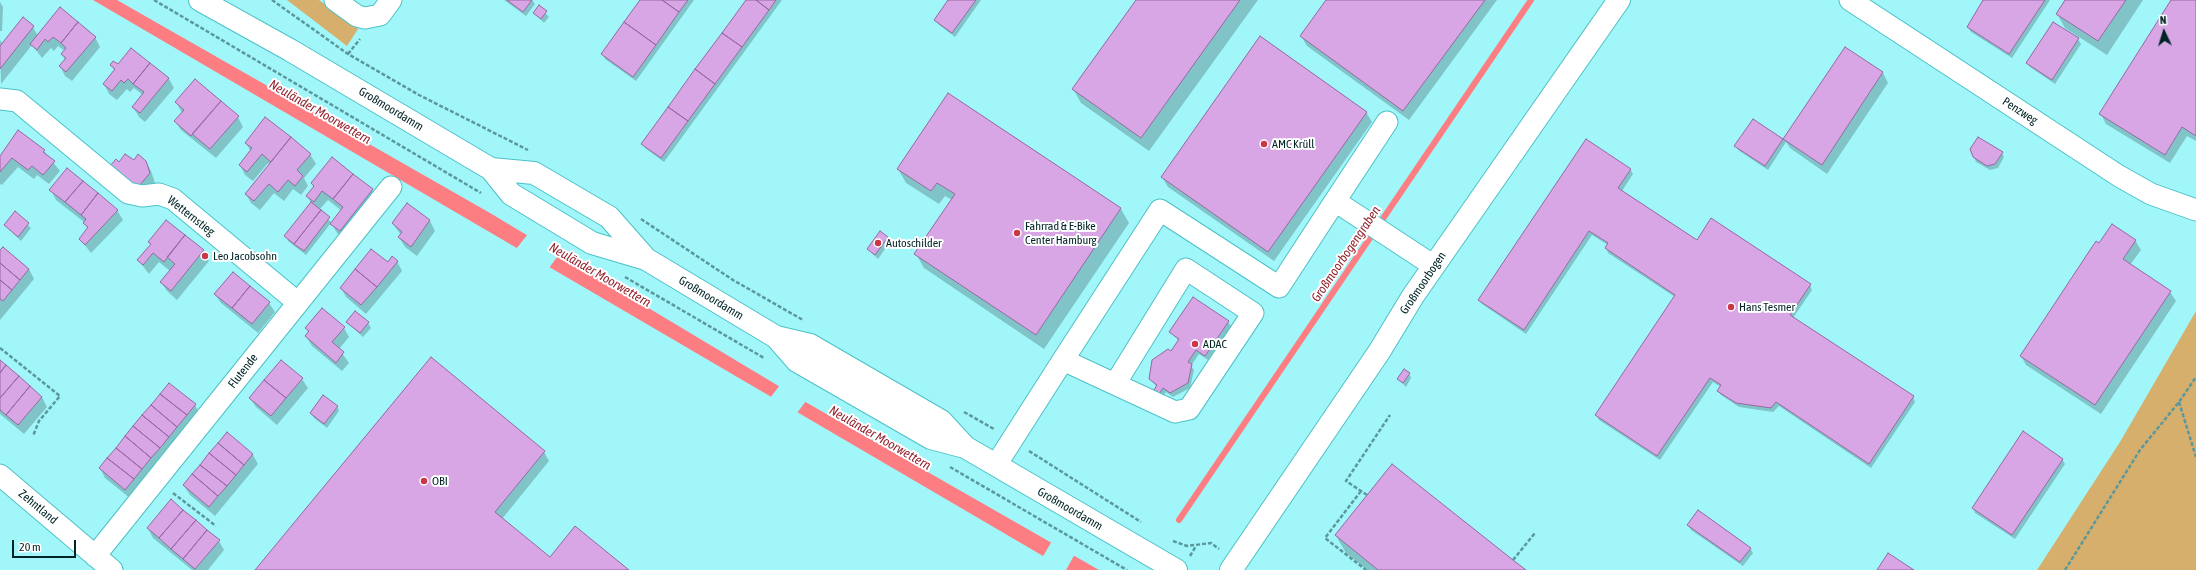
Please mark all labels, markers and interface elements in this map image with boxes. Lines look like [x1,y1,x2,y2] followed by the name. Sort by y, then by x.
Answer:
[2144,12,2184,52] north arrow
[2160,14,2167,26] text: N
[266,77,374,147] water label: Neuländer Moorwettern
[356,84,426,134] street label: Großmoordamm
[2000,94,2040,128] street label: Penzweg
[1272,137,1315,151] place label: AMC Krüll
[1259,139,1269,149] marker: AMC Krüll
[164,193,218,239] street label: Wetternstieg
[1308,203,1384,305] water label: Großmoorbogengraben
[1025,219,1097,247] place label: Fahrrad & E-Bike Center Hamburg
[1012,228,1022,238] marker: Fahrrad & E-Bike Center Hamburg
[886,236,942,250] place label: Autoschilder
[873,238,883,248] marker: Autoschilder
[546,240,654,310] water label: Neuländer Moorwettern
[213,249,277,263] place label: Leo Jacobsohn
[1397,249,1449,317] street label: Großmoorbogen
[200,251,210,261] marker: Leo Jacobsohn
[676,273,746,323] street label: Großmoordamm
[1739,300,1795,314] place label: Hans Tesmer
[1726,302,1736,312] marker: Hans Tesmer
[1203,337,1227,351] place label: ADAC
[1190,339,1200,349] marker: ADAC
[225,351,261,391] street label: Flutende
[826,403,934,473] water label: Neuländer Moorwettern
[432,474,448,488] place label: OBI
[419,476,429,486] marker: OBI
[1035,484,1105,534] street label: Großmoordamm
[16,487,60,527] street label: Zehntland
[14,532,78,558] scale bar
[19,540,41,554] text: 20 m

